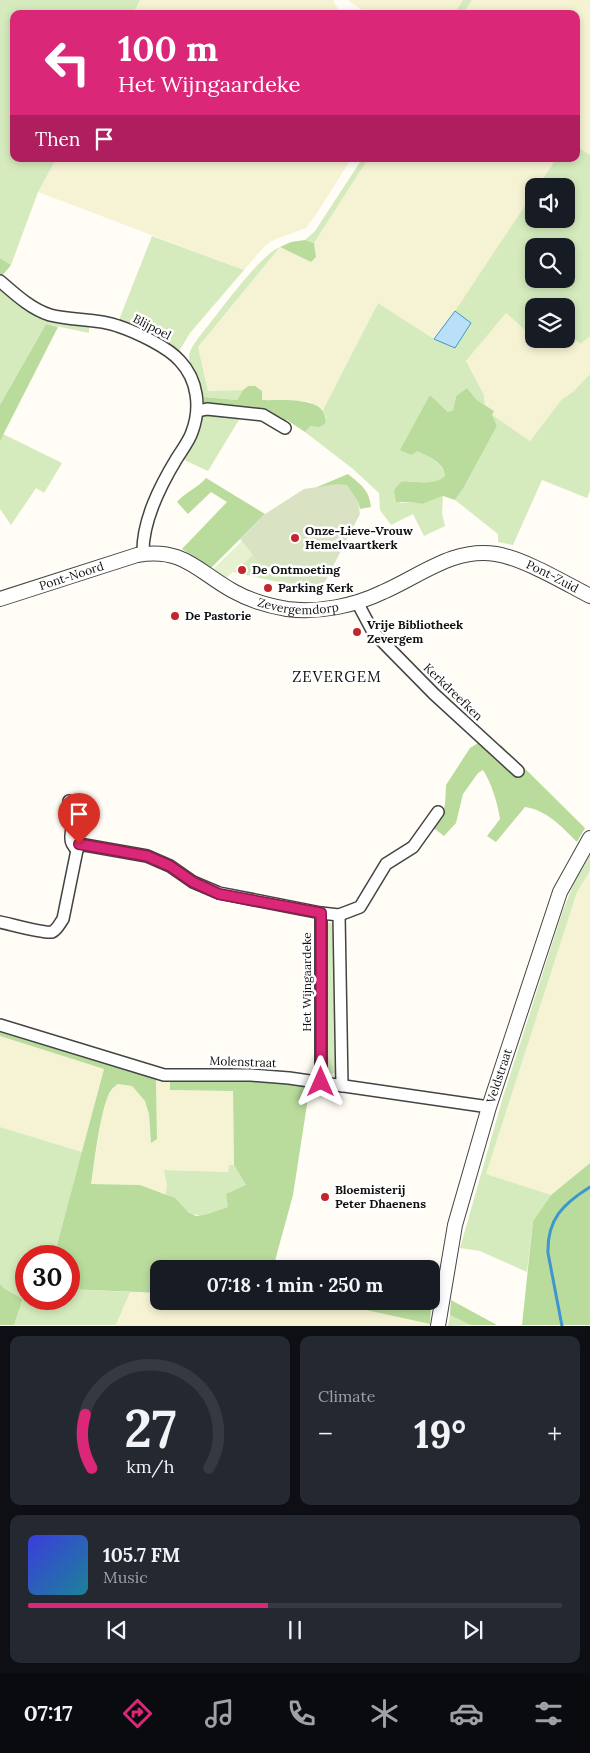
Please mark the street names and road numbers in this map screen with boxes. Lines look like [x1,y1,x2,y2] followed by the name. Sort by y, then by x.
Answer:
[131,311,174,343] street label: Blijpoel
[524,556,581,596] street label: Pont-Zuid
[37,558,106,593] street label: Pont-Noord
[256,594,340,617] street label: Zevergemdorp
[421,660,486,724] street label: Kerkdreefken
[299,932,314,1032] street label: Het Wijngaardeke
[482,1046,515,1106] street label: Veldstraat
[209,1053,277,1070] street label: Molenstraat

